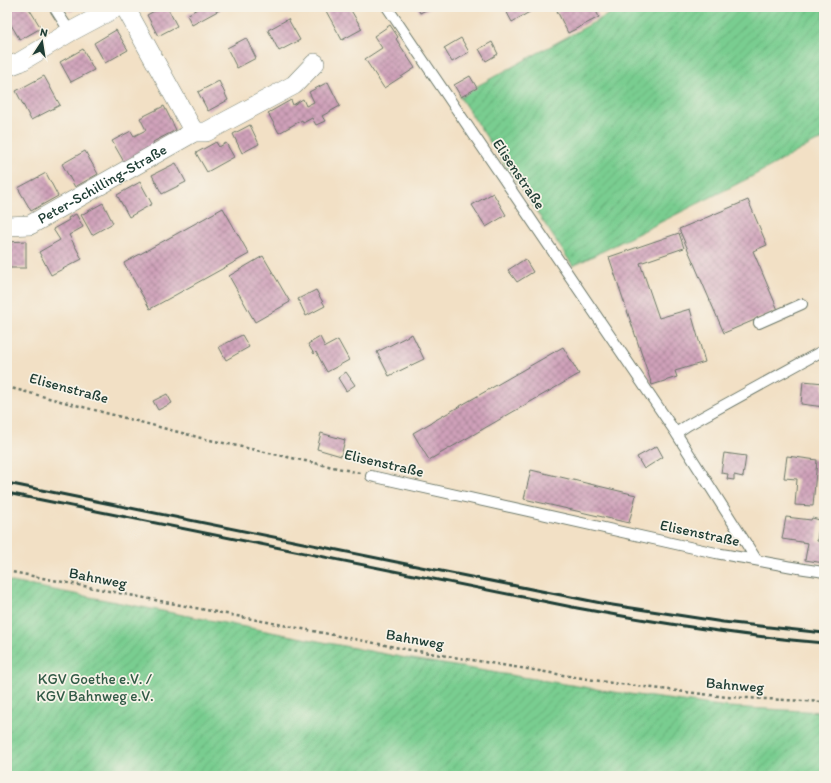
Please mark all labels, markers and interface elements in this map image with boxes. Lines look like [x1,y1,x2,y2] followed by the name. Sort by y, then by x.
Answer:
[22,22,62,62] north arrow
[39,26,49,40] text: N
[489,135,549,213] street label: Elisenstraße
[34,140,170,228] street label: Peter-Schilling-Straße
[28,369,110,407] street label: Elisenstraße
[342,445,426,481] street label: Elisenstraße
[658,516,742,550] street label: Elisenstraße
[68,564,129,592] street label: Bahnweg
[385,625,446,653] street label: Bahnweg
[36,670,154,705] park label: KGV Goethe e.V. / KGV Bahnweg e.V.
[705,673,765,697] street label: Bahnweg

